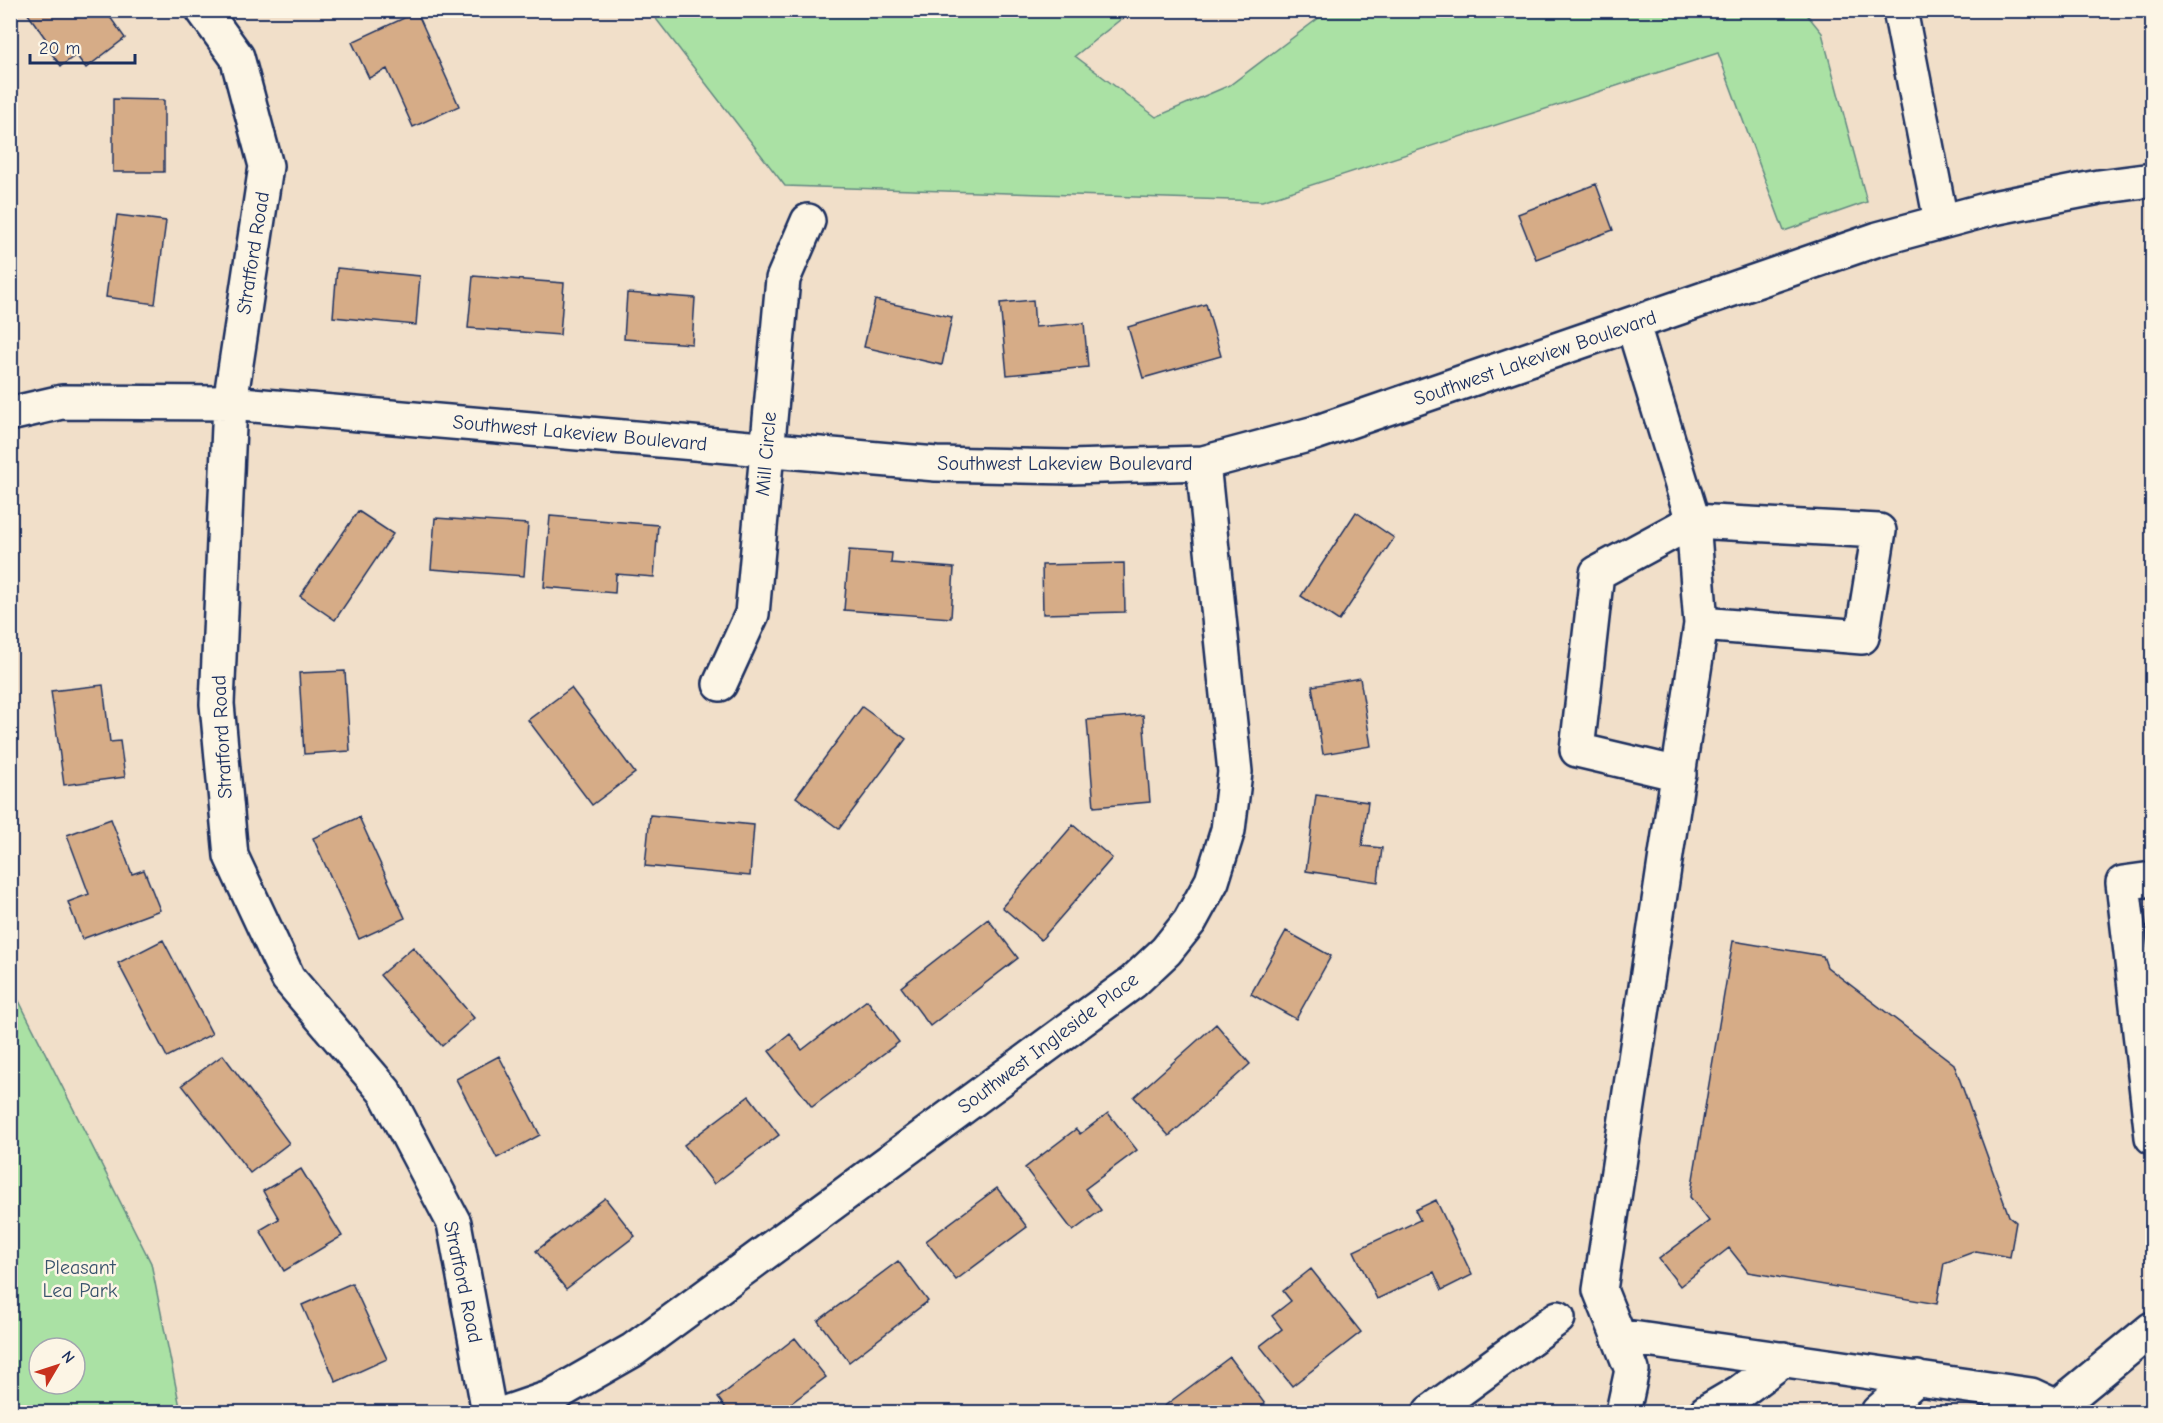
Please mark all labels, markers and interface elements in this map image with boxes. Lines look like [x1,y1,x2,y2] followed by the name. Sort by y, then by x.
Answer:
[30,27,135,65] scale bar
[39,38,80,59] text: 20 m
[232,190,274,316] street label: Stratford Road
[1411,306,1659,410] street label: Southwest Lakeview Boulevard
[452,410,708,456] street label: Southwest Lakeview Boulevard
[751,411,781,497] street label: Mill Circle
[937,452,1193,475] street label: Southwest Lakeview Boulevard
[207,674,237,800] street label: Stratford Road
[953,968,1143,1118] street label: Southwest Ingleside Place
[439,1219,487,1345] street label: Stratford Road
[43,1256,118,1302] park label: Pleasant Lea Park
[27,1336,87,1396] north arrow
[58,1347,78,1367] text: N

